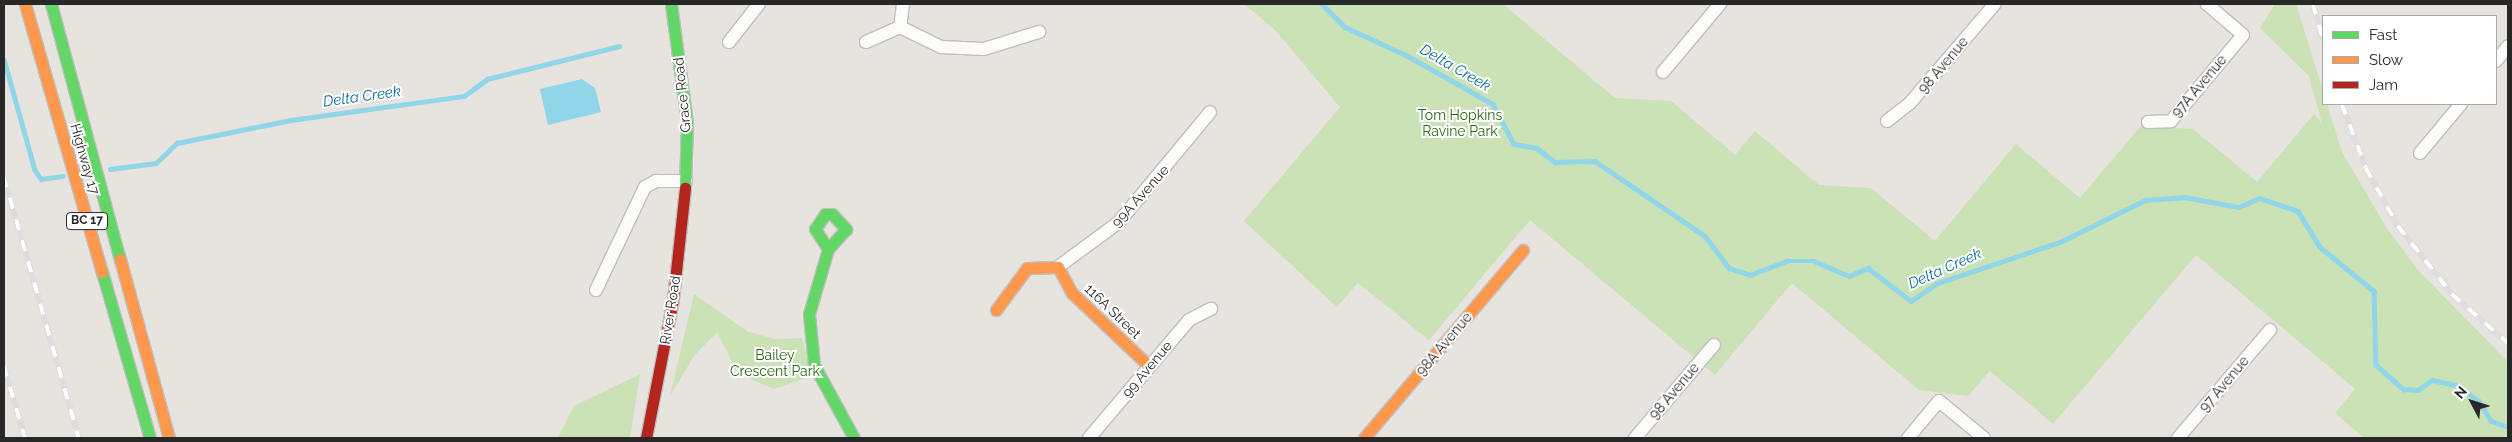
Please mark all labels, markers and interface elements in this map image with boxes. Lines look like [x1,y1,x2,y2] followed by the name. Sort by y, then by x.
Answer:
[2322,15,2497,105] legend
[2369,26,2397,44] text: Fast
[1914,33,1972,97] street label: 98 Avenue
[1416,41,1494,95] water label: Delta Creek
[2168,51,2230,121] street label: 97A Avenue
[2369,51,2403,69] text: Slow
[670,57,694,133] street label: Grace Road
[2369,76,2398,94] text: Jam
[322,83,402,111] water label: Delta Creek
[1418,107,1502,140] park label: Tom Hopkins Ravine Park
[67,121,103,197] street label: Highway 17
[1107,161,1173,231] street label: 99A Avenue
[66,212,108,230] road number: BC 17
[1905,245,1985,293] water label: Delta Creek
[656,274,684,346] street label: River Road
[1081,280,1145,342] street label: 116A Street
[1412,309,1476,379] street label: 98A Avenue
[1118,337,1176,401] street label: 99 Avenue
[730,347,820,380] park label: Bailey Crescent Park
[2196,352,2252,416] street label: 97 Avenue
[1645,359,1703,423] street label: 98 Avenue
[2447,377,2497,427] north arrow
[2451,383,2470,402] text: N

